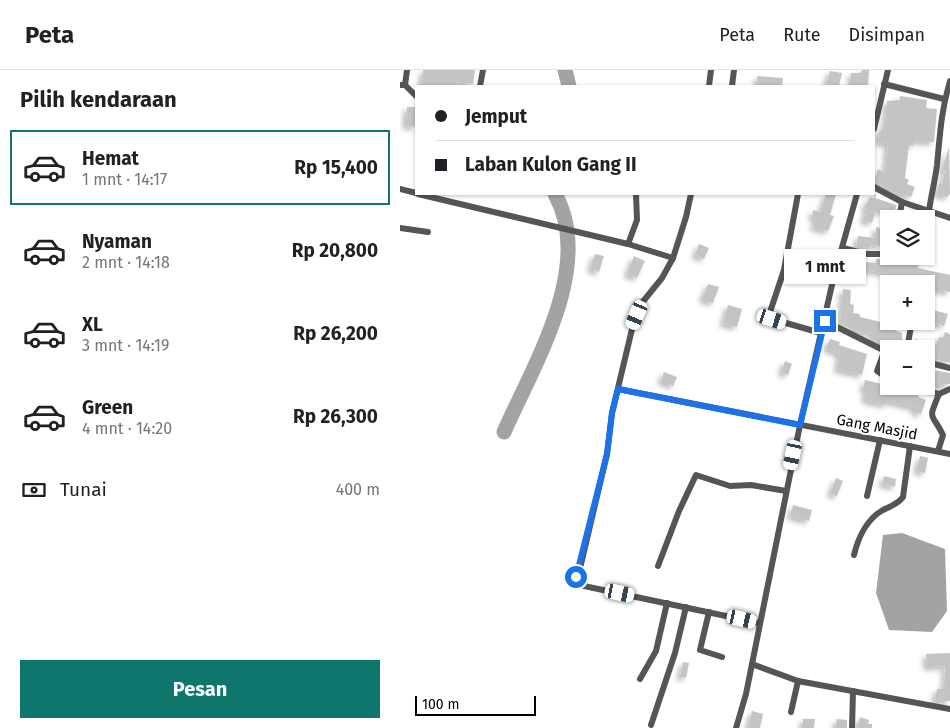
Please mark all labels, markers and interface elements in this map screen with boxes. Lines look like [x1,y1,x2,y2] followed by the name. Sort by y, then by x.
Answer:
[25,21,74,49] text: Peta
[719,24,755,46] text: Peta
[783,24,821,46] text: Rute
[849,24,925,46] text: Disimpan
[20,86,177,113] text: Pilih kendaraan
[465,105,527,128] text: Jemput
[22,145,67,190] icon: car
[82,147,139,170] text: Hemat
[465,153,637,176] text: Laban Kulon Gang II
[294,156,378,179] text: Rp 15,400
[82,170,167,189] text: 1 mnt · 14:17
[880,210,935,395] map controls
[880,210,935,265] button: layers
[22,228,67,273] icon: car
[82,230,152,253] text: Nyaman
[292,239,378,262] text: Rp 20,800
[784,248,866,284] callout: 1 mnt
[82,253,170,272] text: 2 mnt · 14:18
[805,257,845,276] text: 1 mnt
[880,275,935,330] button: +
[624,298,649,332] car
[755,307,788,331] car
[814,310,836,332] route end
[22,311,67,356] icon: car
[82,313,103,336] text: XL
[293,322,378,345] text: Rp 26,200
[82,336,169,355] text: 3 mnt · 14:19
[880,340,935,395] button: −
[22,394,67,439] icon: car
[82,396,133,419] text: Green
[293,405,378,428] text: Rp 26,300
[835,410,919,444] street label: Gang Masjid
[82,419,172,438] text: 4 mnt · 14:20
[782,439,803,471] car
[20,476,48,504] icon: cash
[60,478,107,501] text: Tunai
[336,480,380,499] text: 400 m
[565,566,587,588] route start
[603,583,636,603] car
[725,608,758,630] car
[20,660,380,718] button: Pesan
[415,693,536,716] scale bar
[422,696,459,713] text: 100 m

